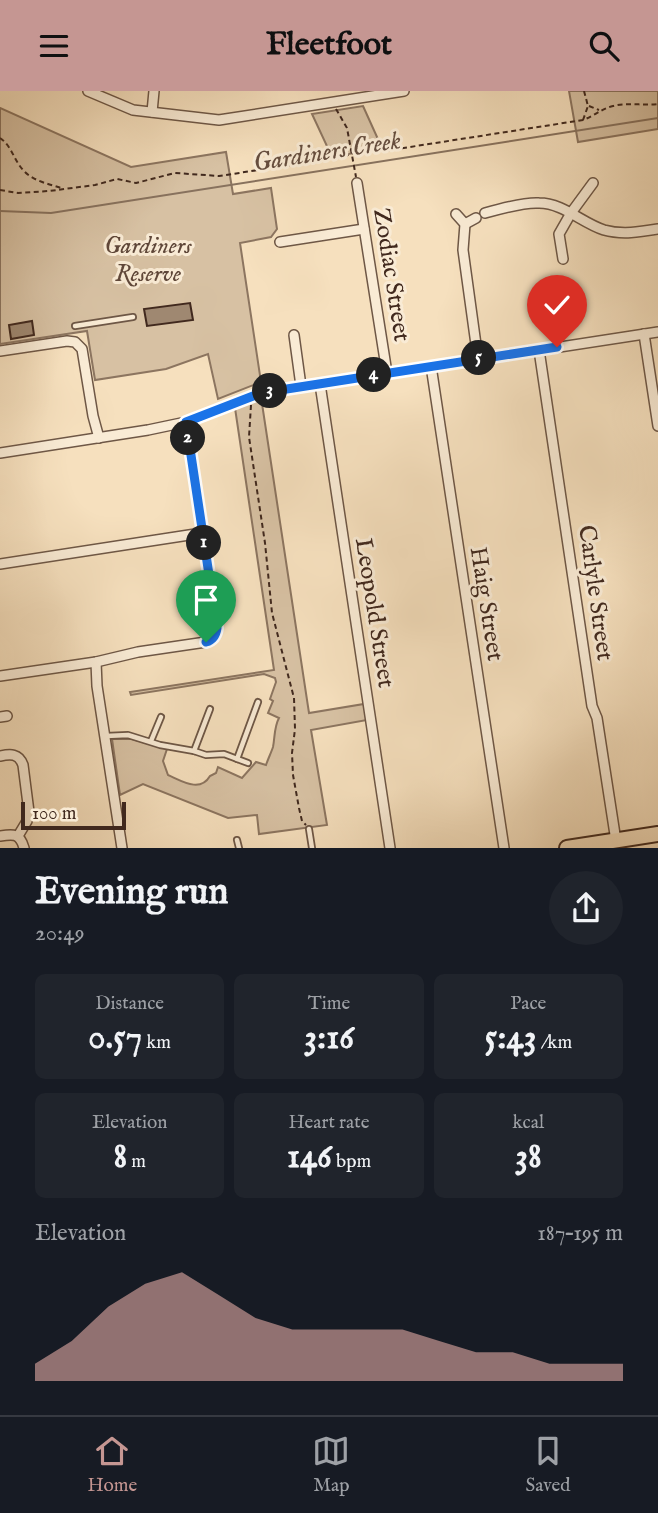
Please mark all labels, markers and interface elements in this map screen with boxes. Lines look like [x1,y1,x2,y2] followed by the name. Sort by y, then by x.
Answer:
[266,25,392,66] text: Fleetfoot
[35,27,73,65] icon: menu
[585,27,623,65] icon: search
[251,124,404,180] water label: Gardiners Creek
[365,206,417,344] street label: Zodiac Street
[104,231,193,290] park label: Gardiners Reserve
[527,275,587,347] pin
[538,286,576,324] icon: check
[462,341,496,375] pin: 5
[475,345,482,369] text: 5
[356,357,392,393] pin: 4
[369,362,378,386] text: 4
[252,373,288,409] pin: 3
[266,378,273,402] text: 3
[170,421,206,455] pin: 2
[183,425,192,449] text: 2
[570,523,620,663] street label: Carlyle Street
[186,525,222,561] pin: 1
[200,530,207,554] text: 1
[347,536,401,690] street label: Leopold Street
[462,545,510,663] street label: Haig Street
[176,570,236,642] pin
[187,581,225,619] icon: arrive
[21,799,126,831] scale bar
[32,802,76,826] text: 100 m
[35,869,229,917] text: Evening run
[549,871,623,945] button: share
[35,919,84,948] text: 20:49
[95,992,164,1016] text: Distance
[308,992,350,1016] text: Time
[510,992,546,1016] text: Pace
[88,1016,142,1061] text: 0.57
[304,1016,354,1061] text: 3:16
[485,1016,537,1061] text: 5:43
[142,1031,171,1055] text: km
[537,1031,572,1055] text: /km
[92,1111,167,1135] text: Elevation
[288,1111,370,1135] text: Heart rate
[512,1111,544,1135] text: kcal
[113,1135,127,1180] text: 8
[287,1135,332,1180] text: 146
[515,1135,542,1180] text: 38
[127,1150,146,1174] text: m
[332,1150,371,1174] text: bpm
[35,1219,126,1248] text: Elevation
[537,1219,623,1248] text: 187–195 m
[88,1432,137,1498] tab: Home
[312,1432,350,1498] tab: Map
[525,1432,570,1498] tab: Saved

